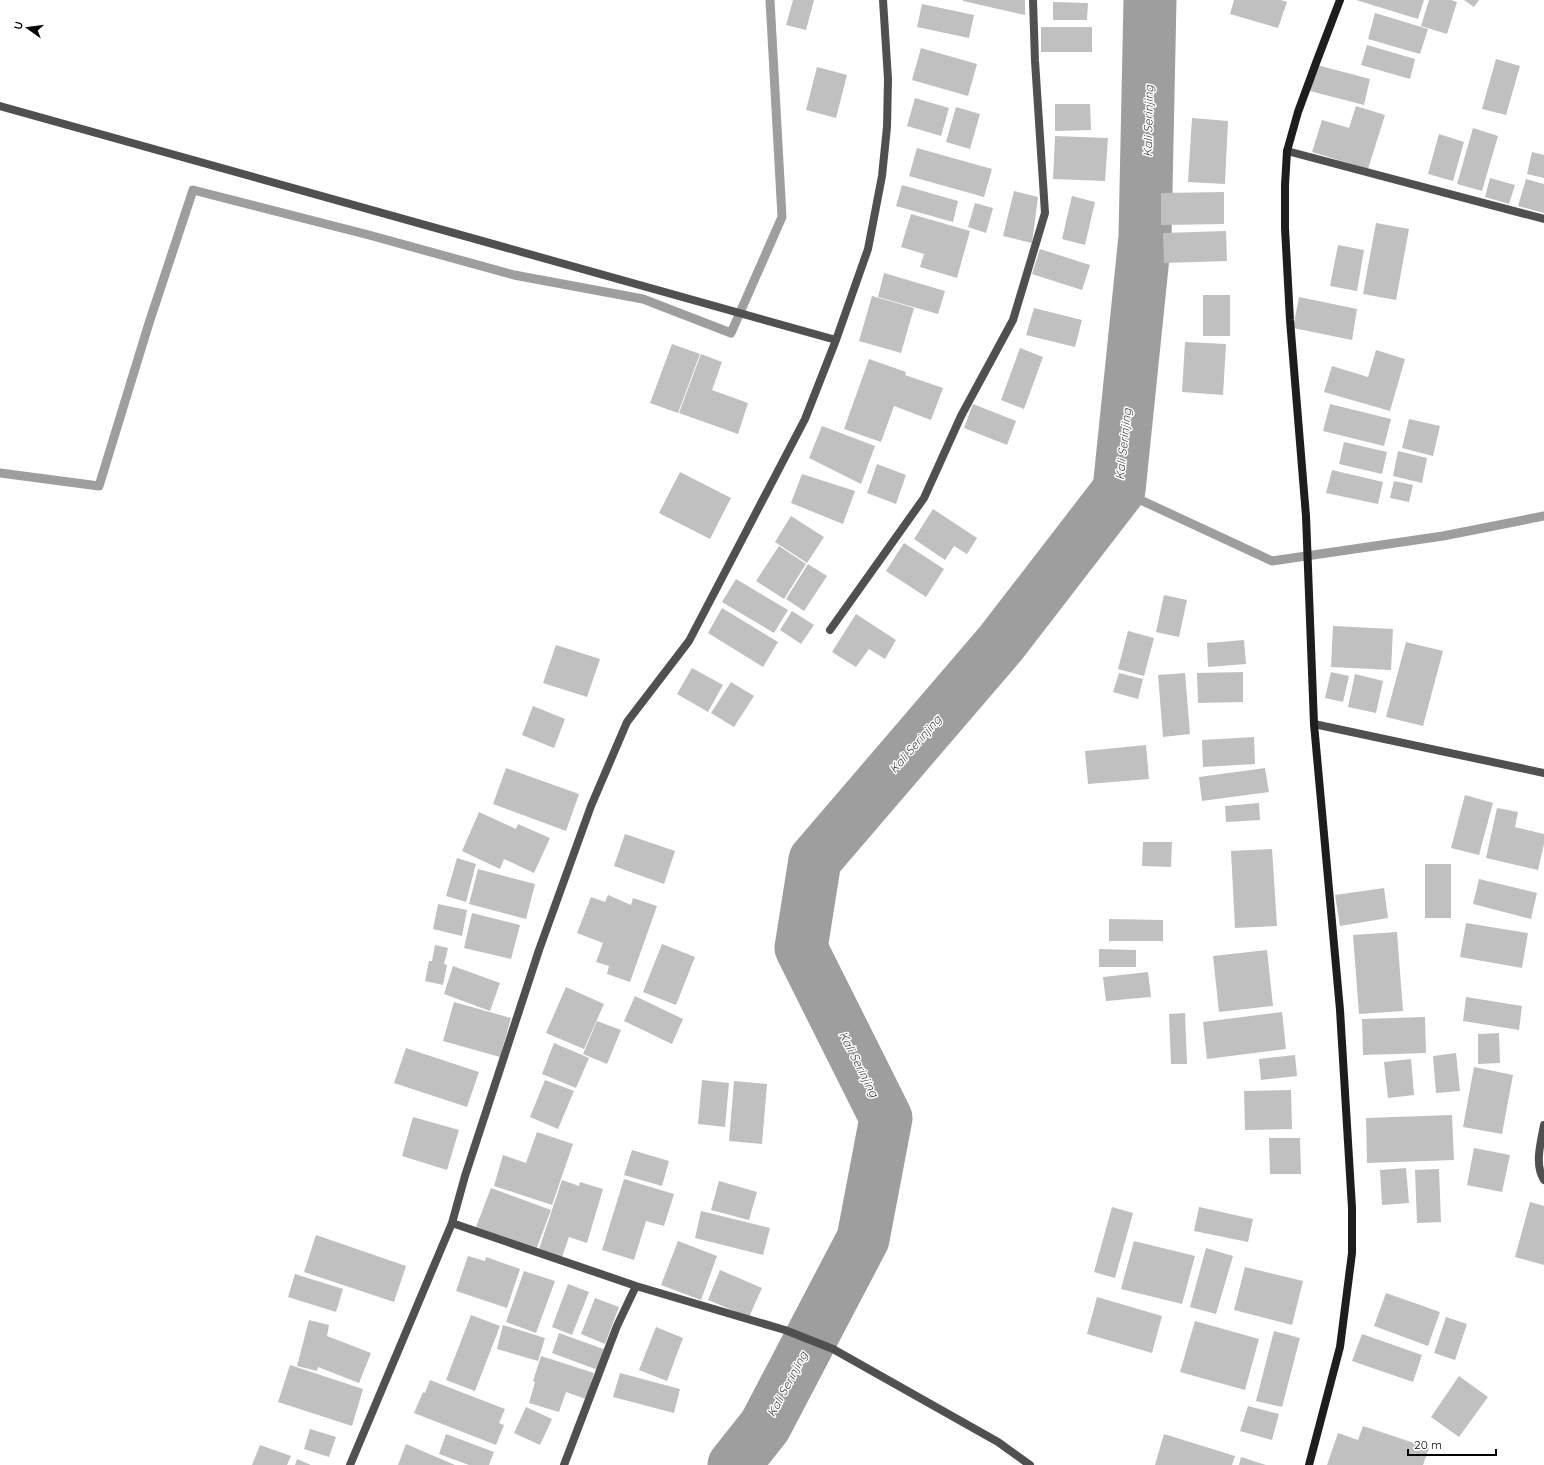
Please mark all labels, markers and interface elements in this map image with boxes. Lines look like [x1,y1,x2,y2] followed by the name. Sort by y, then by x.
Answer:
[8,8,48,48] north arrow
[11,20,26,31] text: U
[1140,83,1156,157] water label: Kali Serinjing
[1112,406,1134,481] water label: Kali Serinjing
[886,711,945,776] water label: Kali Serinjing
[836,1029,883,1101] water label: Kali Serinjing
[764,1347,811,1419] water label: Kali Serinjing
[1408,1431,1496,1457] scale bar
[1414,1437,1442,1452] text: 20 m

